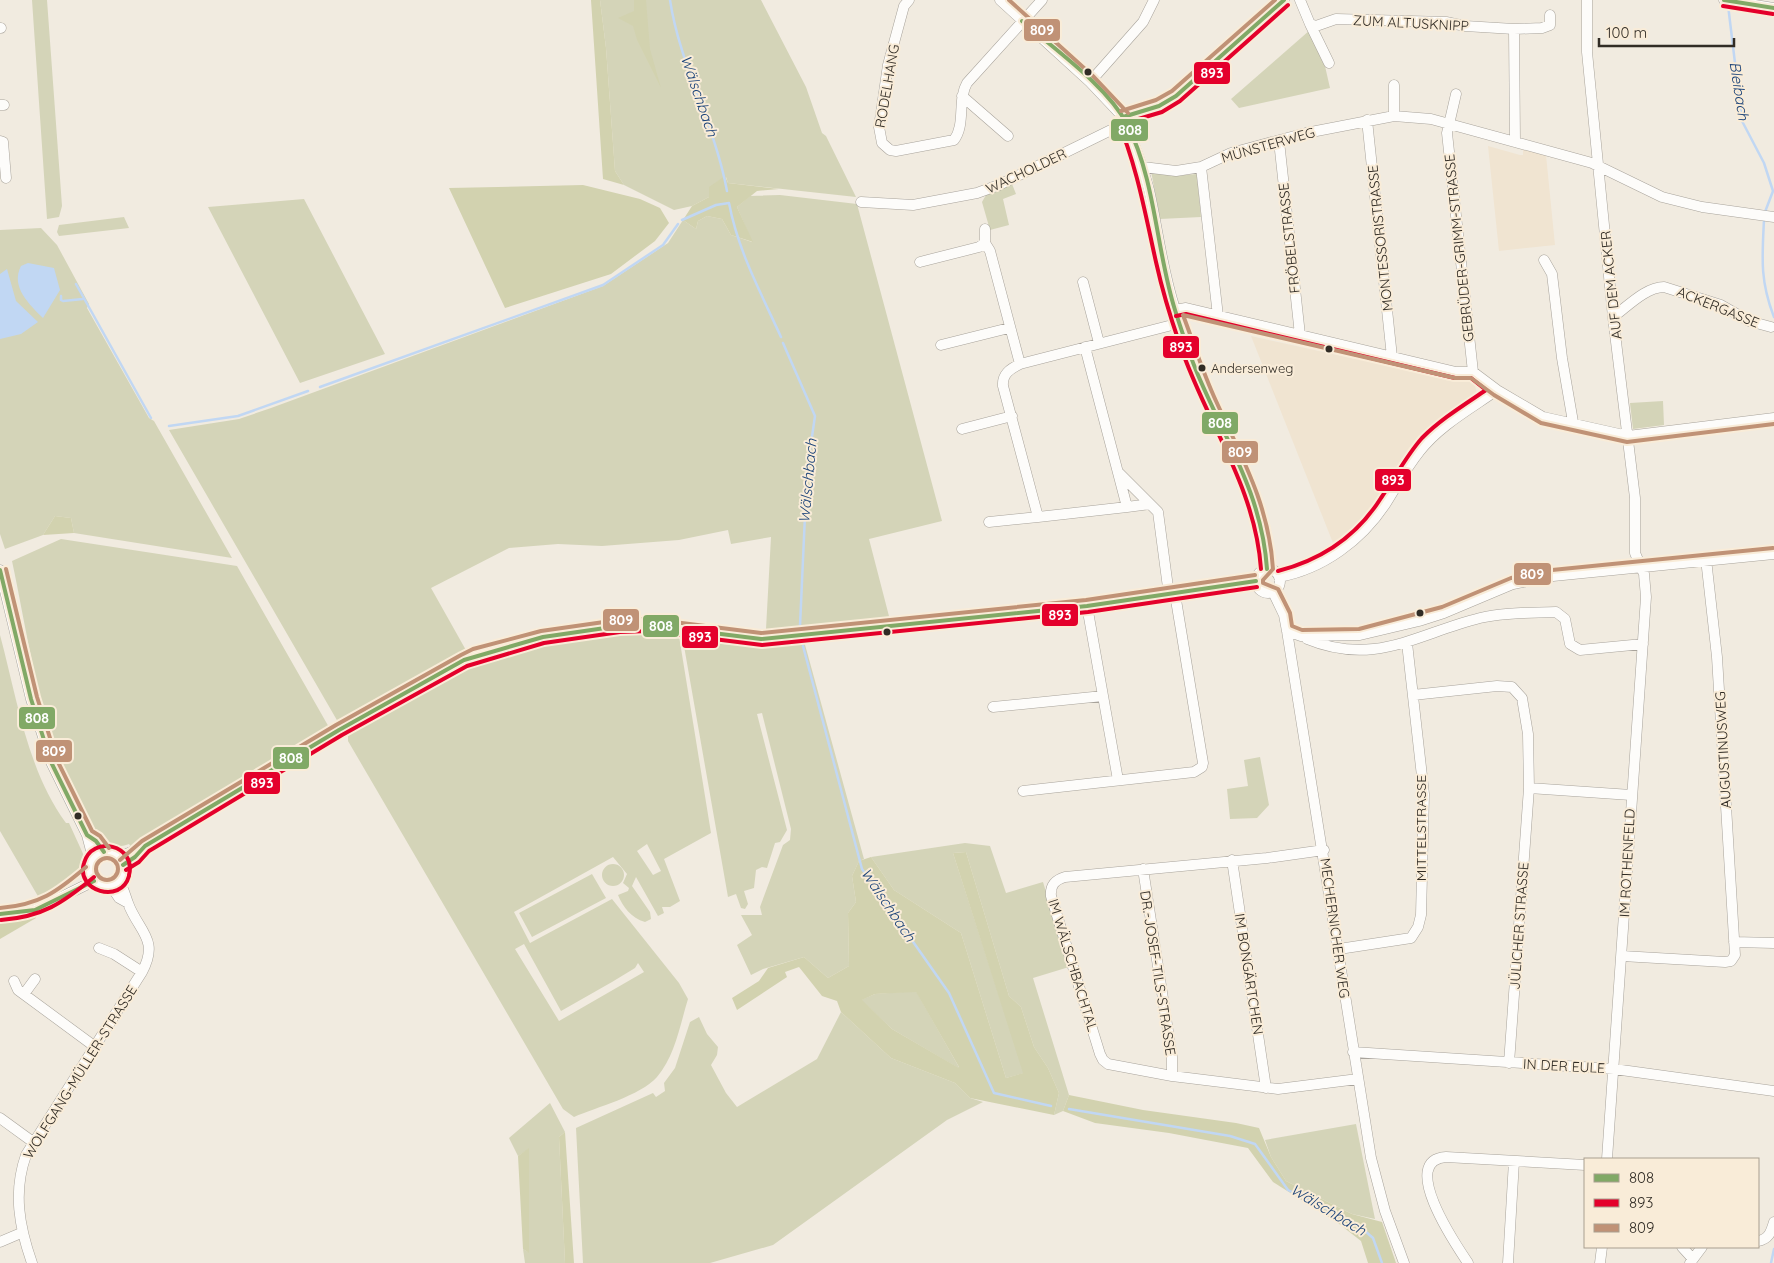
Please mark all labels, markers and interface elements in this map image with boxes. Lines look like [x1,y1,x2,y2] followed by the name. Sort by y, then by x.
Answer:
[1353,11,1469,35] street label: ZUM ALTUSKNIPP
[1599,15,1734,47] scale bar
[1023,18,1061,42] line badge: 809
[1030,21,1054,39] text: 809
[1606,23,1647,42] text: 100 m
[871,43,903,129] street label: RODELHANG
[677,53,722,139] water label: Wälschbach
[1725,60,1754,122] water label: Bleibach
[1193,61,1231,85] line badge: 893
[1200,64,1224,82] text: 893
[1083,67,1093,77] unlabelled marker
[1110,118,1149,142] line badge: 808
[1118,121,1142,139] text: 808
[1219,123,1317,167] street label: MÜNSTERWEG
[983,144,1069,198] street label: WACHOLDER
[1440,153,1478,343] street label: GEBRÜDER-GRIMM-STRASSE
[1363,164,1397,312] street label: MONTESSORISTRASSE
[1274,182,1304,294] street label: FRÖBELSTRASSE
[1596,230,1626,340] street label: AUF DEM ACKER
[1674,282,1762,332] street label: ACKERGASSE
[1162,335,1200,359] line badge: 893
[1169,338,1193,356] text: 893
[1324,344,1334,354] unlabelled marker
[1211,360,1293,376] place label: Andersenweg
[1197,363,1207,373] marker: Andersenweg
[1201,411,1239,435] line badge: 808
[1208,414,1232,432] text: 808
[794,437,821,524] water label: Wälschbach
[1221,440,1259,464] line badge: 809
[1228,443,1252,461] text: 809
[1374,468,1412,492] line badge: 893
[1381,471,1405,489] text: 893
[1513,562,1552,586] line badge: 809
[1520,565,1544,583] text: 809
[1041,603,1079,627] line badge: 893
[1048,606,1072,624] text: 893
[602,608,640,632] line badge: 809
[1415,608,1425,618] unlabelled marker
[609,611,633,629] text: 809
[642,614,680,638] line badge: 808
[649,617,673,635] text: 808
[681,625,719,649] line badge: 893
[882,627,892,637] unlabelled marker
[688,628,712,646] text: 893
[1711,691,1735,809] street label: AUGUSTINUSWEG
[18,706,56,730] line badge: 808
[25,709,49,727] text: 808
[35,739,73,763] line badge: 809
[42,742,66,760] text: 809
[272,746,310,770] line badge: 808
[279,749,303,767] text: 808
[243,771,281,795] line badge: 893
[250,774,274,792] text: 893
[1412,775,1430,881] street label: MITTELSTRASSE
[1615,808,1639,918] street label: IM ROTHENFELD
[73,811,83,821] unlabelled marker
[1316,857,1354,999] street label: MECHERNICHER WEG
[1506,862,1532,990] street label: JÜLICHER STRASSE
[857,864,920,946] water label: Wälschbach
[1136,889,1180,1057] street label: DR.-JOSEF-TILS-STRASSE
[1044,897,1102,1034] street label: IM WÄLSCHBACHTAL
[1231,912,1267,1036] street label: IM BONGÄRTCHEN
[19,982,141,1162] street label: WOLFGANG-MÜLLER-STRASSE
[1523,1055,1605,1077] street label: IN DER EULE
[1584,1158,1759,1248] legend
[1629,1168,1654,1187] text: 808
[1287,1180,1370,1240] water label: Wälschbach
[1629,1193,1653,1212] text: 893
[1629,1218,1654,1237] text: 809

